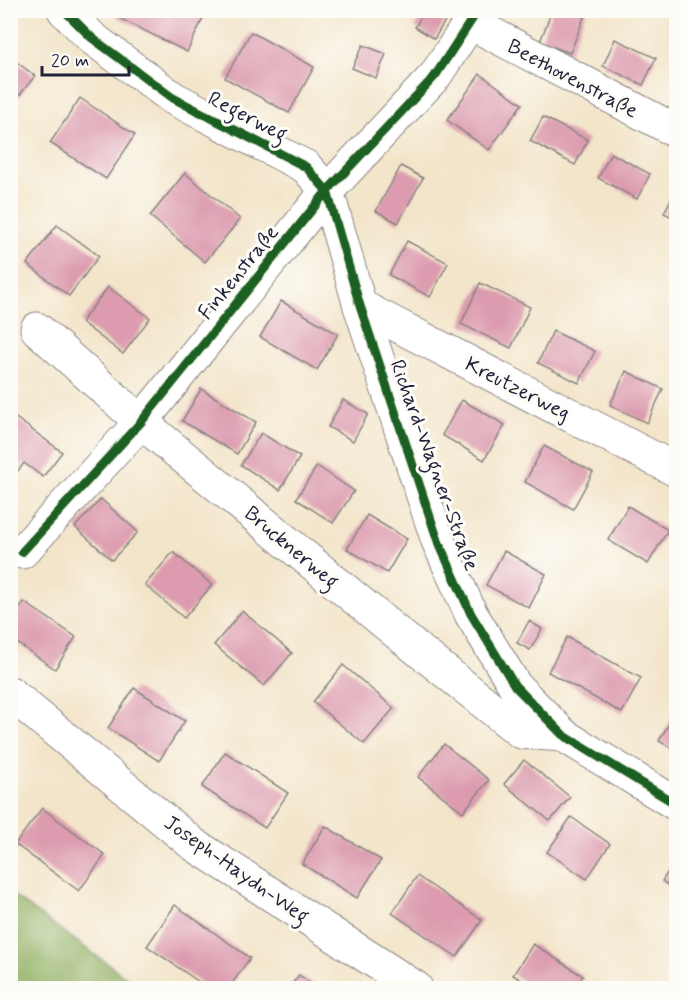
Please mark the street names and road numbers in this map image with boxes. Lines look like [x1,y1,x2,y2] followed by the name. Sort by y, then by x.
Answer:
[502,33,643,125] street label: Beethovenstraße
[202,85,292,151] street label: Regerweg
[192,220,286,326] street label: Finkenstraße
[460,350,575,427] street label: Kreutzerweg
[381,356,485,575] street label: Richard-Wagner-Straße
[237,500,345,597] street label: Brucknerweg
[157,809,315,932] street label: Joseph-Haydn-Weg

